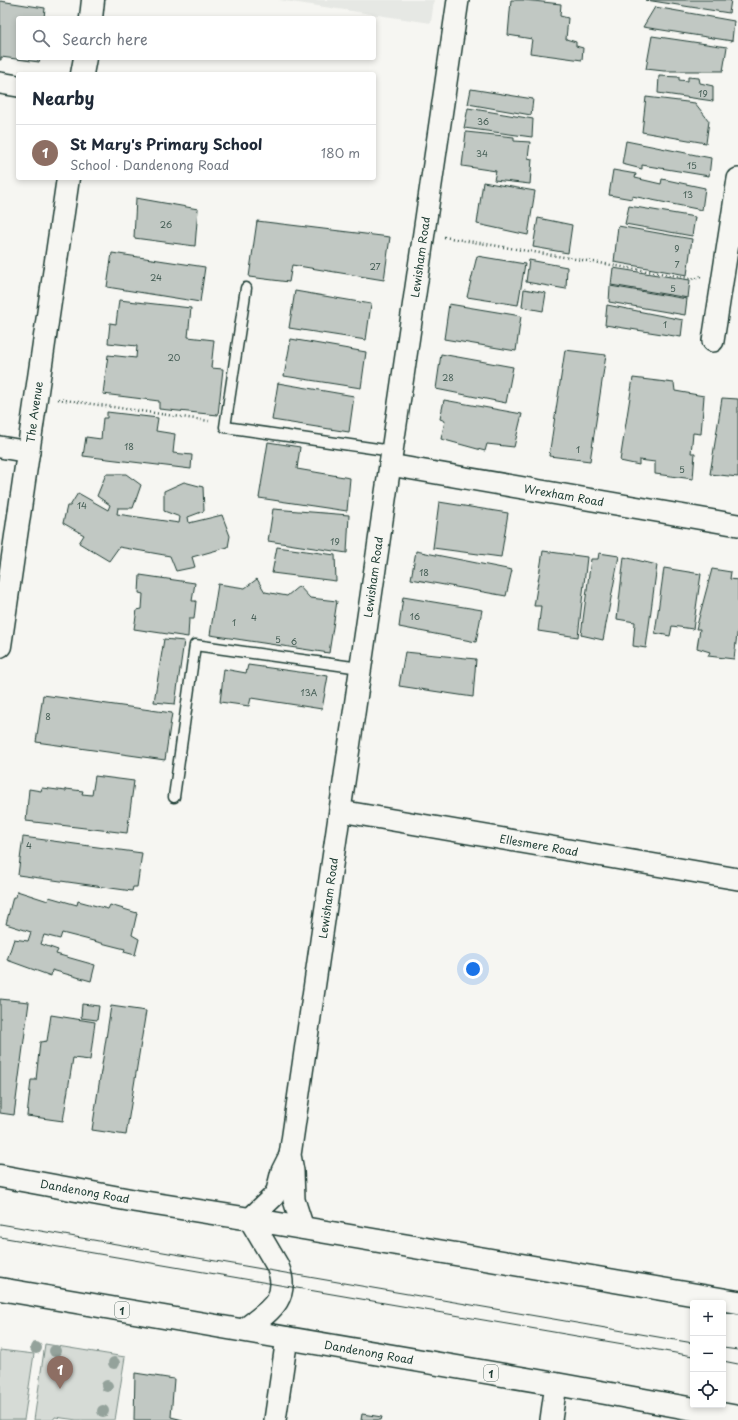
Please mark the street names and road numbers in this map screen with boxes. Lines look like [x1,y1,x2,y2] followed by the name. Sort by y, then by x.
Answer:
[406,216,434,298] street label: Lewisham Road
[21,380,47,444] street label: The Avenue
[523,480,605,510] street label: Wrexham Road
[359,536,387,618] street label: Lewisham Road
[498,830,580,860] street label: Ellesmere Road
[314,857,342,939] street label: Lewisham Road
[39,1175,131,1207] street label: Dandenong Road
[115,1302,129,1318] road number: 1
[323,1336,415,1368] street label: Dandenong Road
[484,1365,498,1381] road number: 1

